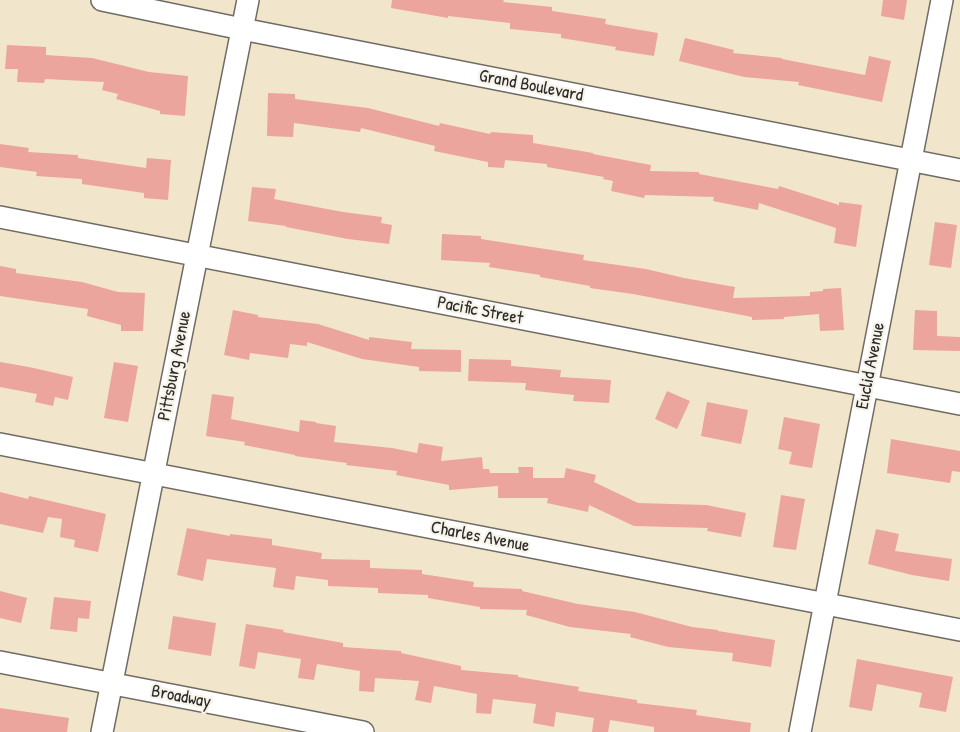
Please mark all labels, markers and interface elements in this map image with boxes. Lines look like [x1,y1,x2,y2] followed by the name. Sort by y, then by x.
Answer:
[477,65,585,107] street label: Grand Boulevard
[435,292,525,330] street label: Pacific Street
[154,309,196,423] street label: Pittsburg Avenue
[852,321,890,411] street label: Euclid Avenue
[429,517,531,557] street label: Charles Avenue
[149,681,213,713] street label: Broadway

